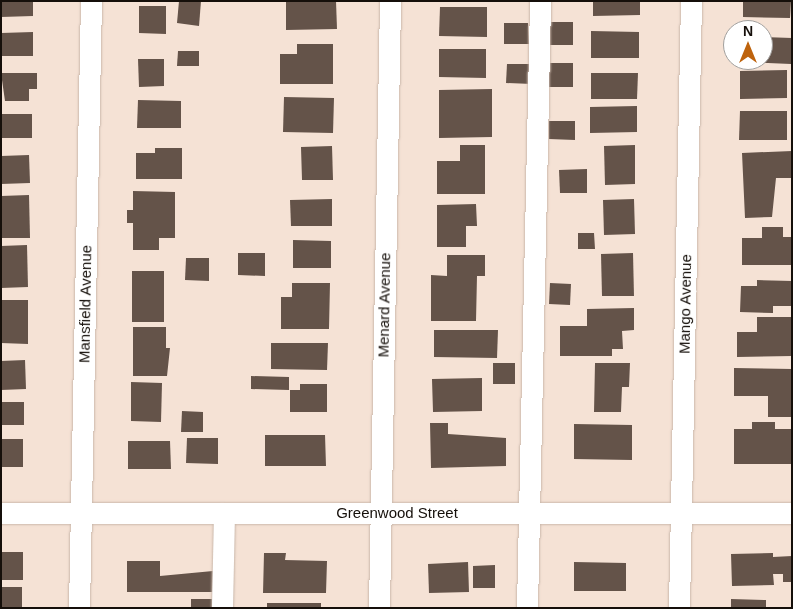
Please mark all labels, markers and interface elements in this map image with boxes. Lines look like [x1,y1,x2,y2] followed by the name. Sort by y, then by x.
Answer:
[723,20,773,70] north arrow
[743,23,753,39] text: N
[75,244,95,364] street label: Mansfield Avenue
[374,252,394,358] street label: Menard Avenue
[675,254,695,354] street label: Mango Avenue
[336,504,458,522] street label: Greenwood Street

